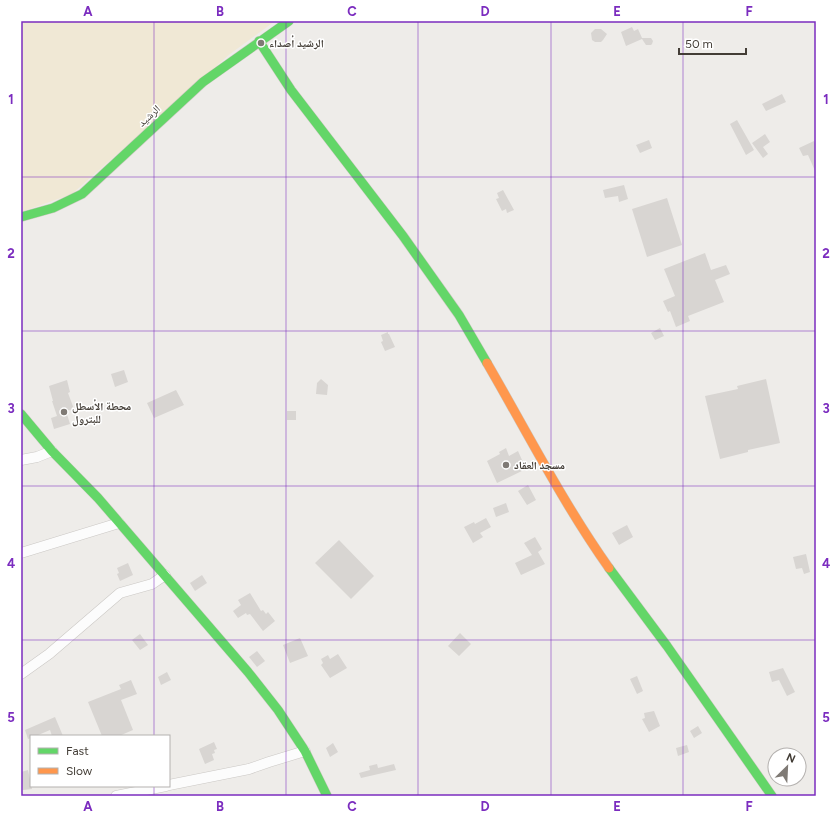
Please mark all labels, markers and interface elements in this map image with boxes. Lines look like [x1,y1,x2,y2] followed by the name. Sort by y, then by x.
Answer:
[83,4,93,19] text: A
[216,4,224,19] text: B
[347,4,357,19] text: C
[480,4,490,19] text: D
[613,4,621,19] text: E
[745,4,753,19] text: F
[679,30,746,56] scale bar
[269,35,324,50] place label: الرشيد أصداء
[685,37,713,51] text: 50 m
[256,38,266,48] marker: الرشيد أصداء
[8,92,14,107] text: 1
[823,92,829,107] text: 1
[135,102,163,130] street label: الرشيد
[7,246,15,261] text: 2
[822,246,830,261] text: 2
[72,399,131,427] place label: محطة الأسطل للبترول
[7,401,15,416] text: 3
[822,401,830,416] text: 3
[59,407,69,417] marker: محطة الأسطل للبترول
[514,459,565,472] place label: مسجد العقاد
[501,460,511,470] marker: مسجد العقاد
[7,556,15,571] text: 4
[822,556,830,571] text: 4
[7,710,15,725] text: 5
[822,710,830,725] text: 5
[30,735,170,787] legend
[66,744,89,758] text: Fast
[767,747,807,787] north arrow
[784,751,797,766] text: N
[66,764,93,778] text: Slow
[83,799,93,814] text: A
[216,799,224,814] text: B
[347,799,357,814] text: C
[480,799,490,814] text: D
[613,799,621,814] text: E
[745,799,753,814] text: F

